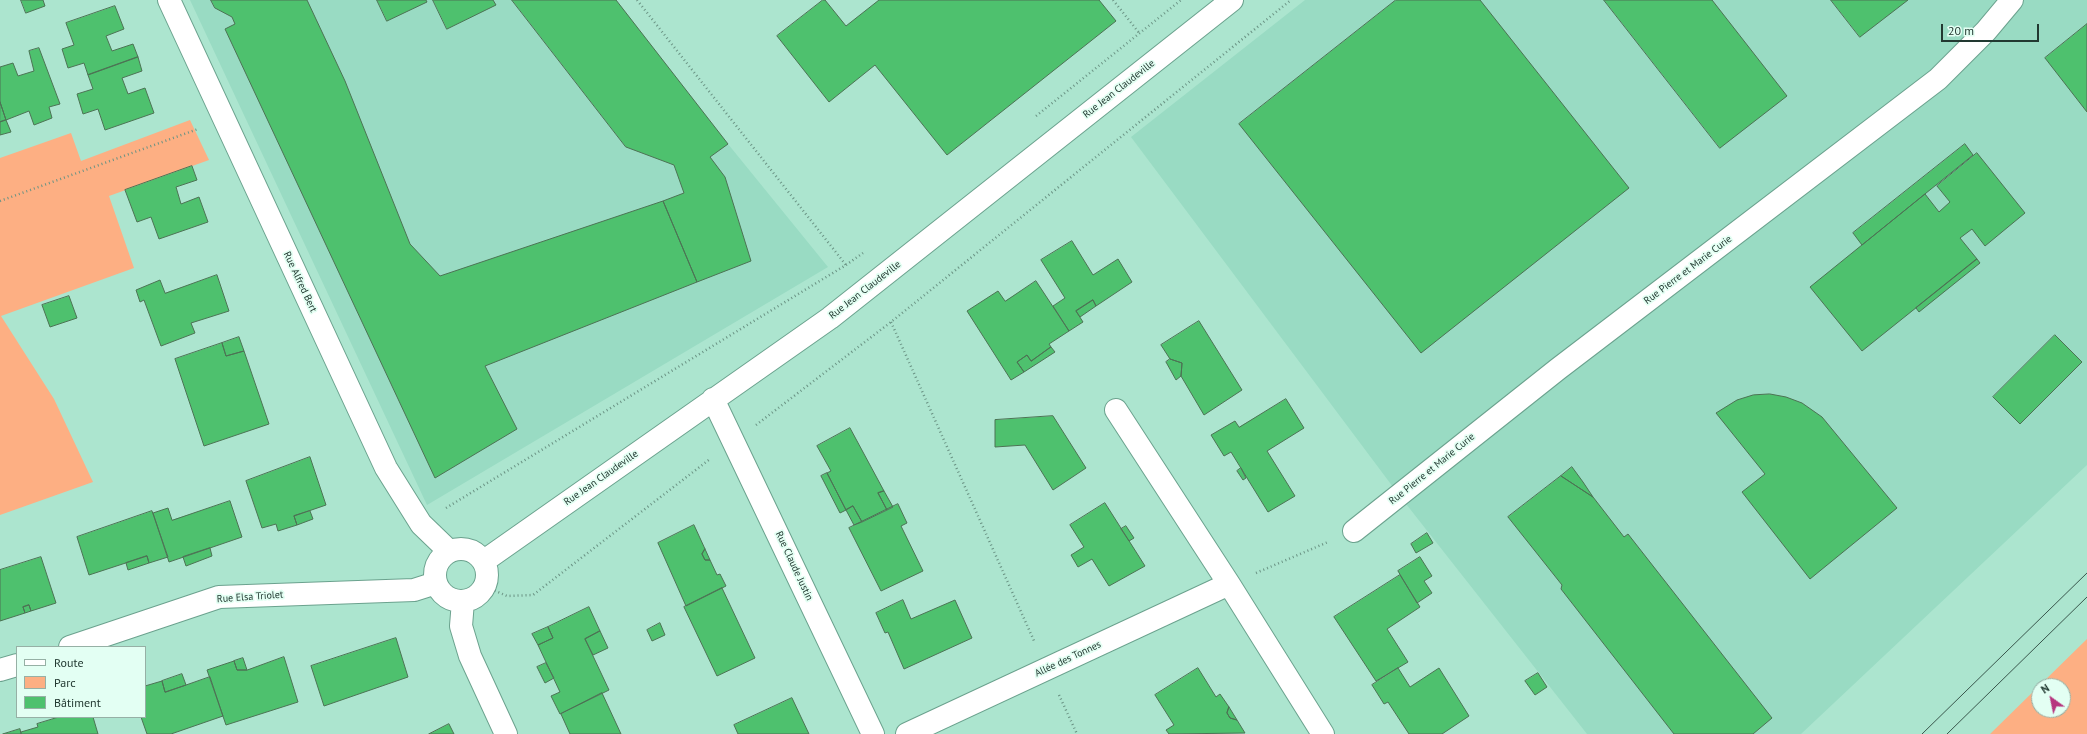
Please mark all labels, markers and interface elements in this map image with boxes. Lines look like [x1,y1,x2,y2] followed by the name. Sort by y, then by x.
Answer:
[1943,16,2041,42] scale bar
[1948,23,1974,38] text: 20 m
[1081,57,1157,121] street label: Rue Jean Claudeville
[1642,233,1734,307] street label: Rue Pierre et Marie Curie
[281,250,319,314] street label: Rue Alfred Bert
[827,258,903,322] street label: Rue Jean Claudeville
[1387,431,1477,507] street label: Rue Pierre et Marie Curie
[562,448,640,508] street label: Rue Jean Claudeville
[773,529,815,603] street label: Rue Claude Justin
[216,589,284,605] street label: Rue Elsa Triolet
[1033,638,1103,680] street label: Allée des Tonnes
[16,646,146,718] legend
[54,655,84,670] text: Route
[54,675,76,690] text: Parc
[2031,678,2071,718] north arrow
[2038,681,2052,697] text: N
[54,695,101,710] text: Bâtiment

